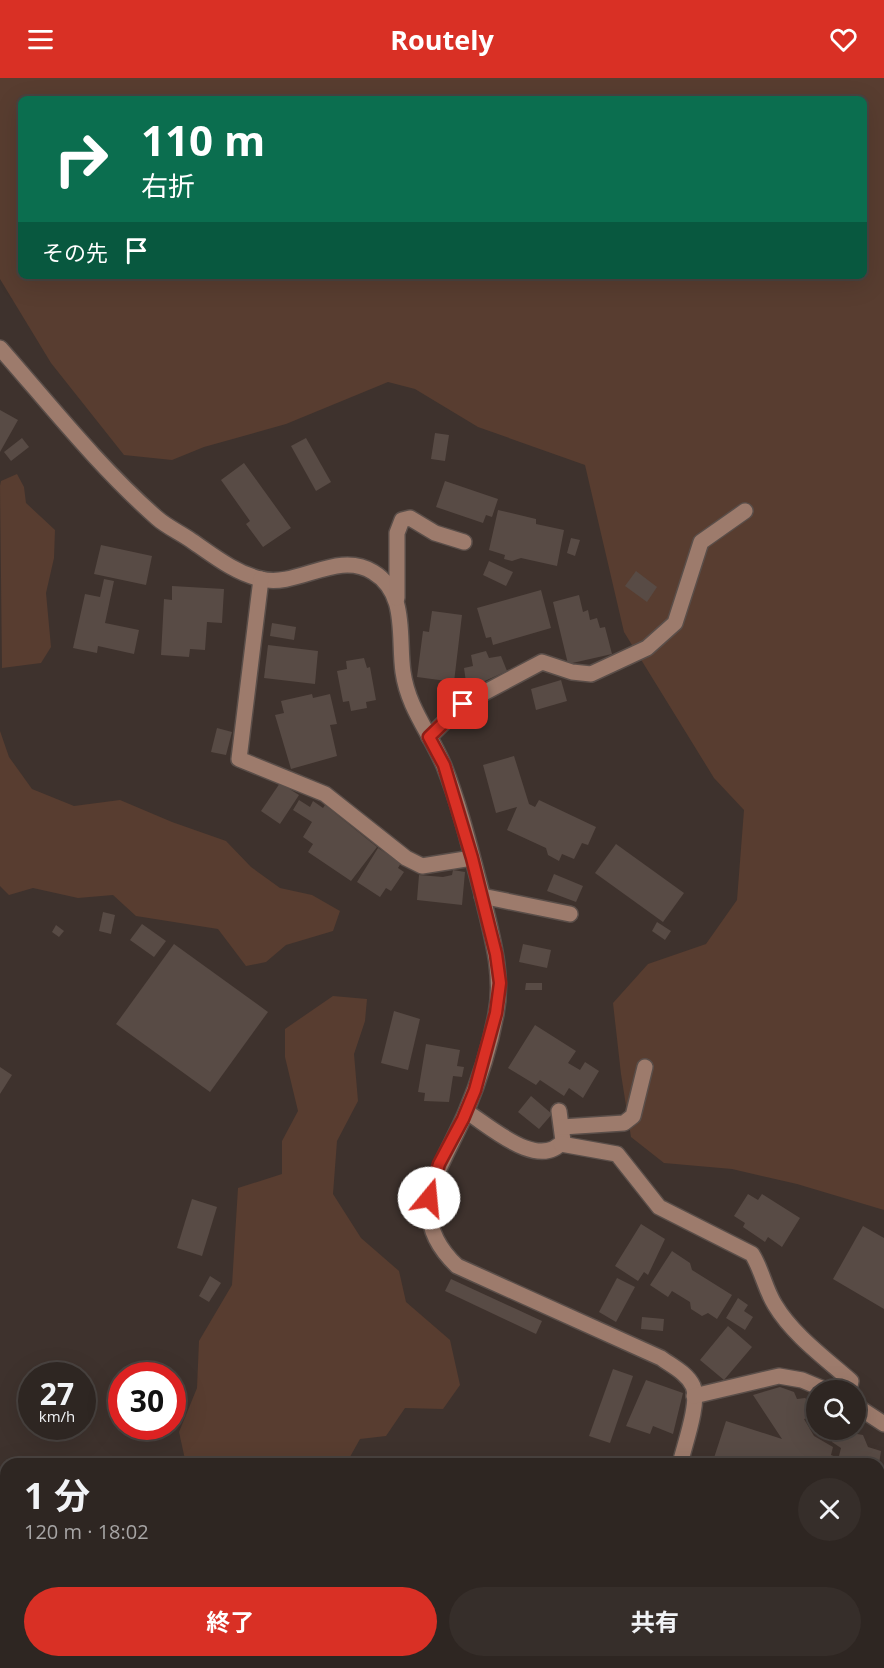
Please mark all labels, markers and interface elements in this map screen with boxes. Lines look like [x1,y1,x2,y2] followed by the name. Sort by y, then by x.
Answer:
[390,21,494,58] text: Routely
[24,23,57,56] icon: menu
[827,23,860,56] icon: heart
[141,111,265,168] text: 110 m
[42,120,120,198] icon: right
[141,167,195,204] text: 右折
[120,234,153,267] icon: arrive
[42,237,108,267] text: その先
[437,678,488,729] pin
[446,687,479,720] icon: arrive
[397,1166,461,1230] position arrow
[108,1362,186,1440] speed limit sign: 30
[40,1373,74,1414] text: 27
[806,1380,866,1440] map controls
[806,1380,866,1440] button: search
[39,1406,75,1426] text: km/h
[24,1471,90,1520] text: 1 分
[798,1478,861,1541] button: close
[24,1518,149,1545] text: 120 m · 18:02
[24,1587,437,1656] button: 終了
[449,1587,861,1656] button: 共有

